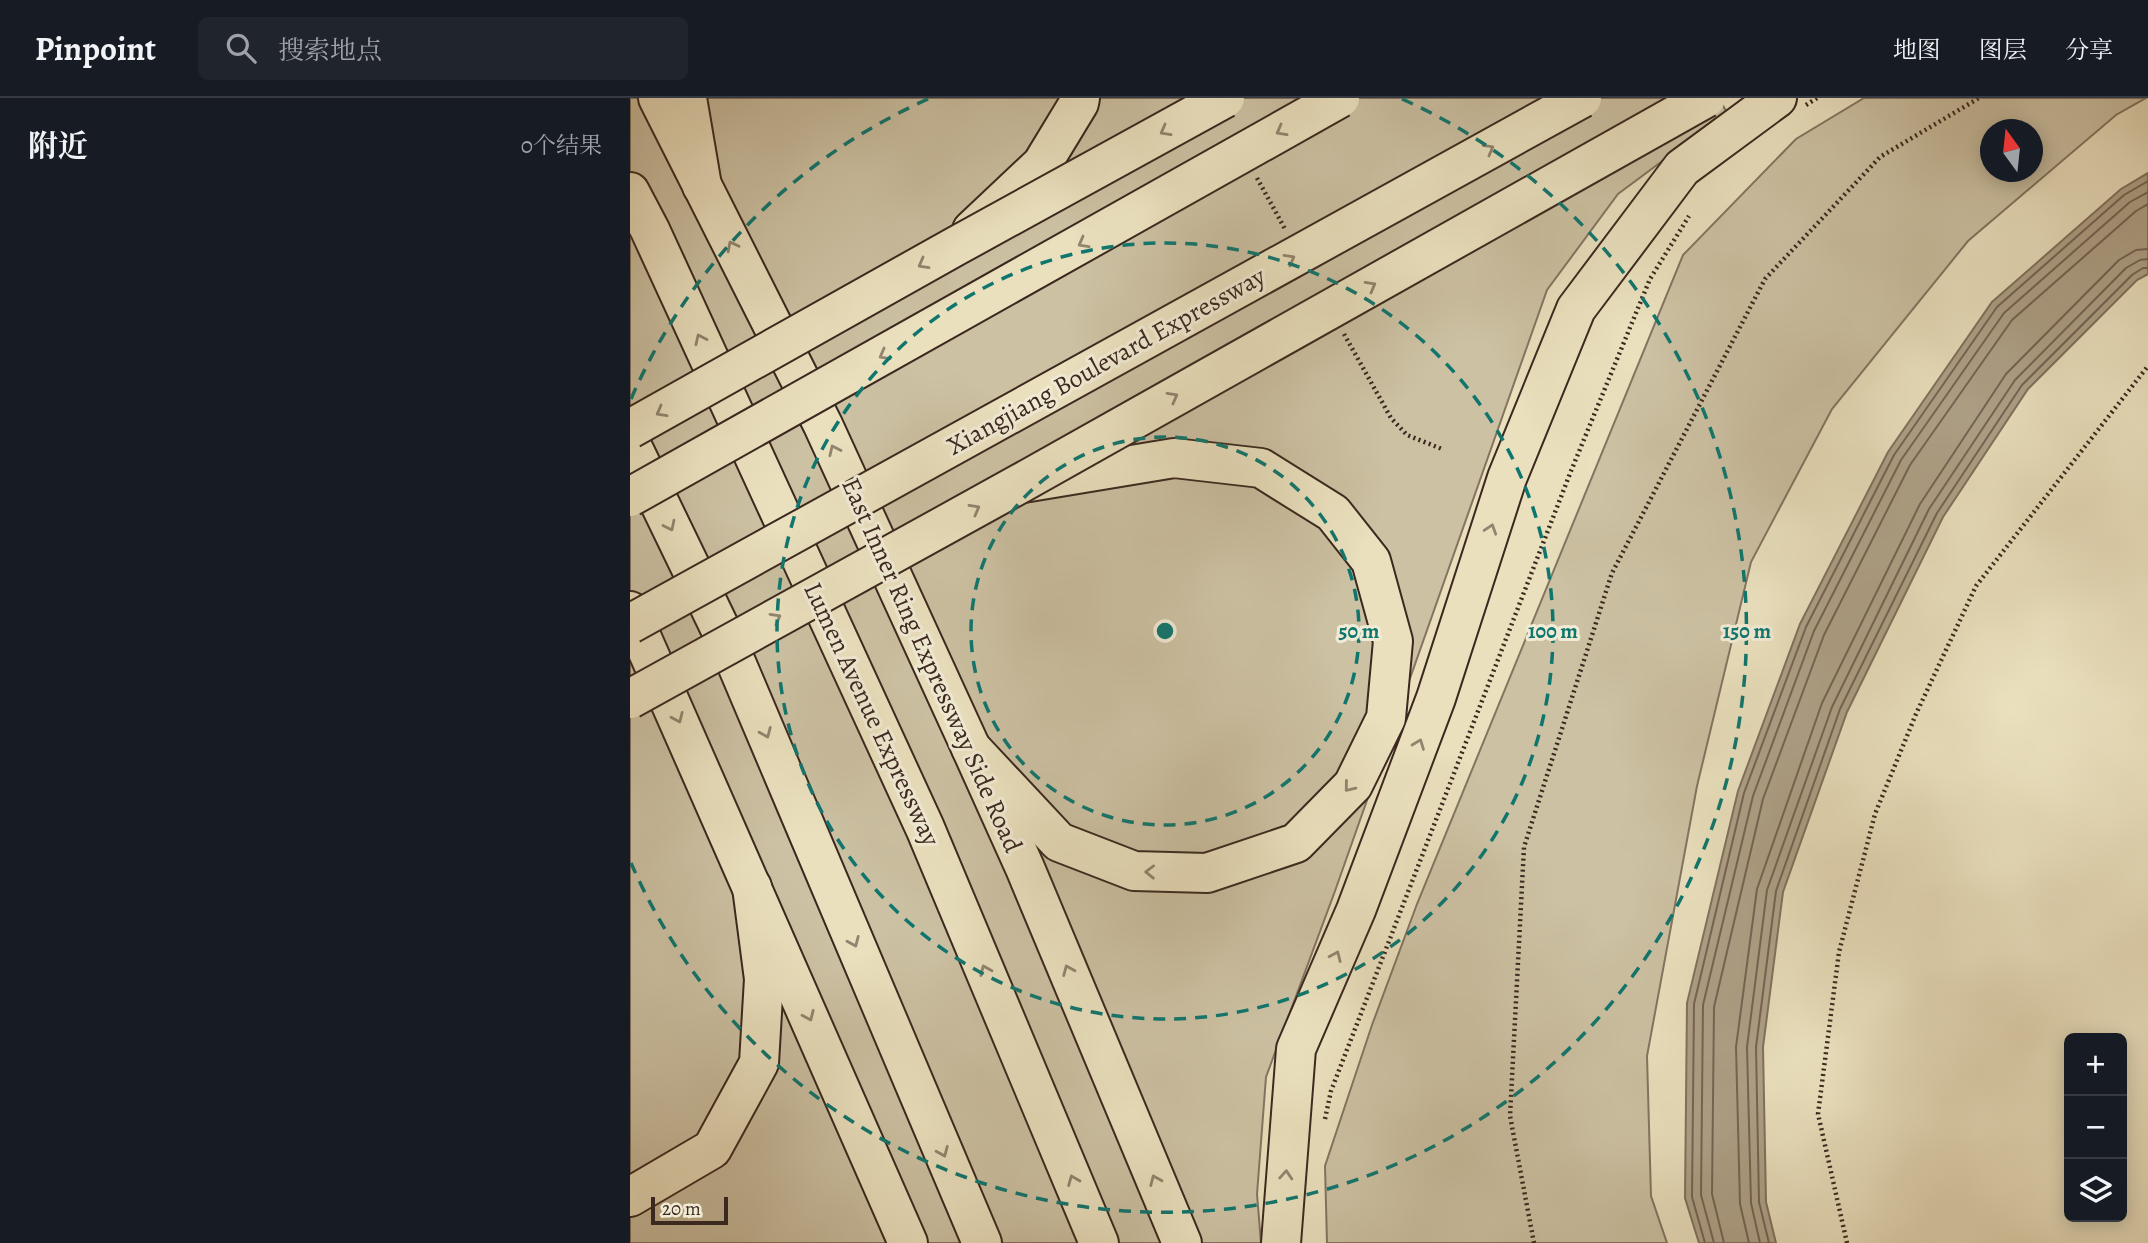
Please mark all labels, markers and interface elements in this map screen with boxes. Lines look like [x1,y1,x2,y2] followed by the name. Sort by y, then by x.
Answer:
[198,17,688,80] search box
[35,26,156,71] text: Pinpoint
[222,29,260,67] icon: search
[278,33,382,68] text: 搜索地点
[1893,34,1941,66] text: 地图
[1979,34,2027,66] text: 图层
[2065,34,2113,66] text: 分享
[1980,119,2043,182] north arrow
[1160,123,1173,136] one-way arrow
[1276,123,1288,136] one-way arrow
[28,126,88,166] text: 附近
[521,130,602,161] text: 0个结果
[1482,144,1495,157] one-way arrow
[1077,235,1090,248] one-way arrow
[727,241,741,253] one-way arrow
[1283,254,1296,267] one-way arrow
[918,256,930,269] one-way arrow
[940,258,1272,463] street label: Xiangjiang Boulevard Expressway
[1364,281,1377,294] one-way arrow
[694,333,708,346] one-way arrow
[879,347,892,360] one-way arrow
[1166,392,1179,405] one-way arrow
[655,404,668,417] one-way arrow
[828,444,842,457] one-way arrow
[833,472,1031,858] street label: East Inner Ring Expressway Side Road
[968,504,980,517] one-way arrow
[662,519,676,531] one-way arrow
[1483,523,1497,535] one-way arrow
[795,576,949,852] street label: Lumen Avenue Expressway
[768,613,781,627] one-way arrow
[1339,617,1380,645] text: 50 m
[1528,617,1578,645] text: 100 m
[1723,617,1772,645] text: 150 m
[1153,619,1177,643] centre of rings
[670,711,684,723] one-way arrow
[757,726,771,738] one-way arrow
[1410,739,1424,751] one-way arrow
[1344,780,1357,792] one-way arrow
[1145,864,1155,880] one-way arrow
[846,935,860,947] one-way arrow
[1328,951,1342,963] one-way arrow
[979,965,993,977] one-way arrow
[1062,965,1076,977] one-way arrow
[800,1009,814,1021] one-way arrow
[2064,1033,2127,1222] map controls
[2064,1033,2127,1096] button: +
[2064,1096,2127,1159] button: −
[935,1144,949,1157] one-way arrow
[2064,1159,2127,1222] button: layers
[1278,1169,1293,1180] one-way arrow
[1067,1175,1081,1187] one-way arrow
[1150,1175,1164,1187] one-way arrow
[651,1194,728,1226] scale bar
[662,1196,701,1222] text: 20 m

